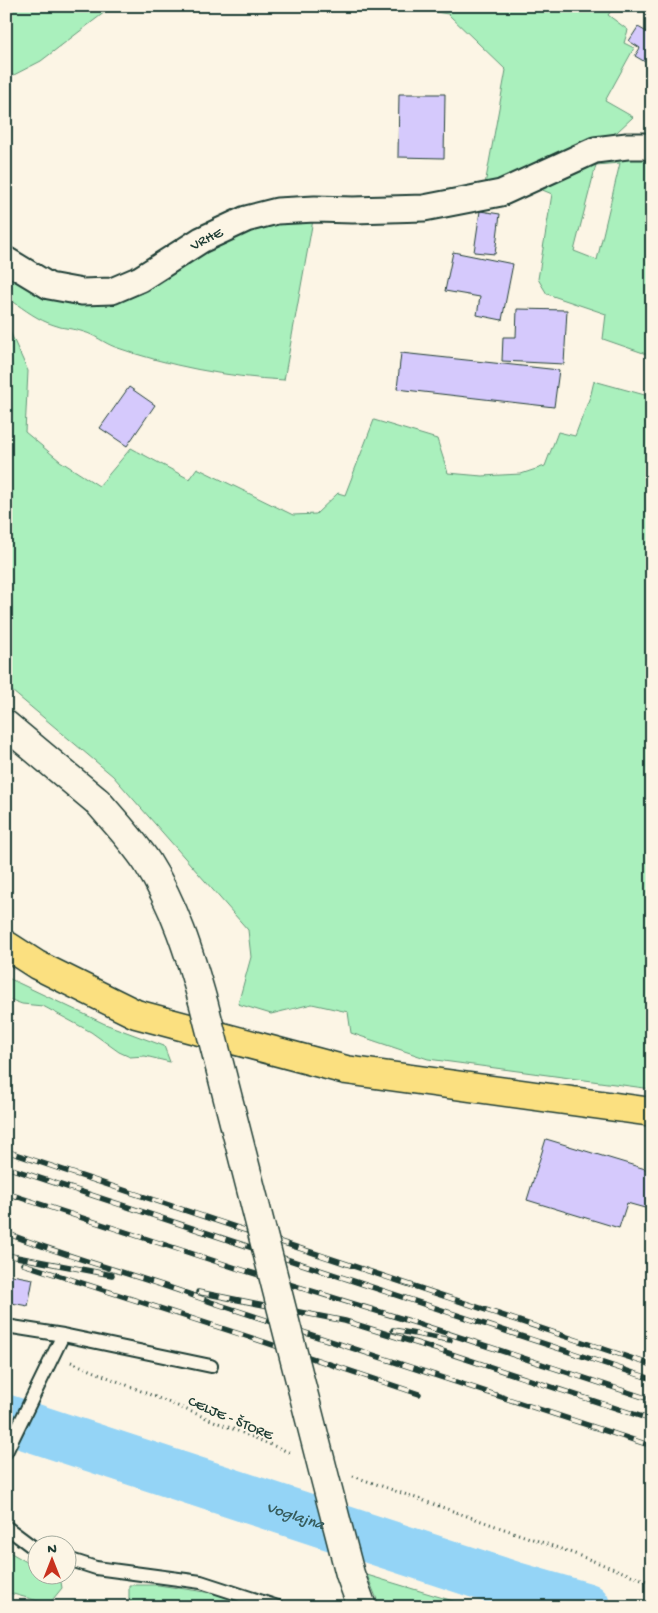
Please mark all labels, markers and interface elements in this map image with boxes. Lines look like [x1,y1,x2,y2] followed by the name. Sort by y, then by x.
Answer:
[187,224,227,256] street label: VRHE
[185,1393,276,1445] street label: CELJE - ŠTORE
[263,1499,327,1536] water label: Voglajna
[28,1536,78,1586] north arrow
[47,1541,57,1558] text: N

